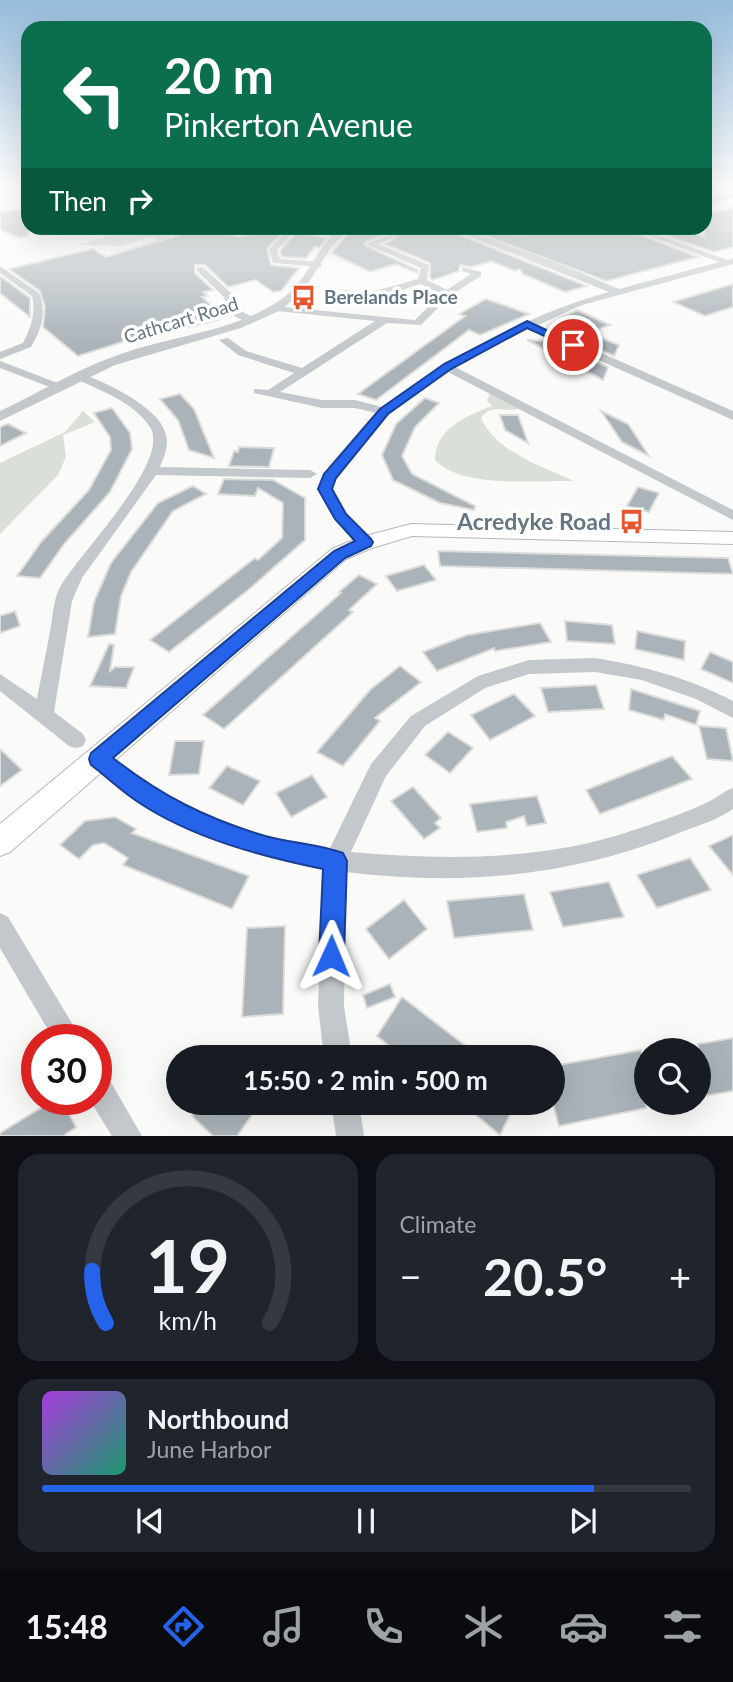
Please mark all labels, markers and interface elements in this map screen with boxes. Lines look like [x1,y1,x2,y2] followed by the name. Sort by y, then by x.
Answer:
[164,46,274,104] text: 20 m
[49,49,140,140] icon: left
[164,105,413,144] text: Pinkerton Avenue
[121,182,159,220] icon: right
[49,185,107,217] text: Then
[290,283,318,311] bus stop icon: Berelands Place
[324,285,458,308] place label: Berelands Place
[121,291,241,348] street label: Cathcart Road
[543,315,603,375] pin
[554,326,592,364] icon: arrive
[456,507,611,535] place label: Acredyke Road
[617,508,645,536] bus stop icon: Acredyke Road
[294,919,368,993] position arrow
[21,1024,112,1115] speed limit sign: 30
[634,1038,711,1115] map controls
[634,1038,711,1115] button: search
[243,1064,488,1096] text: 15:50 · 2 min · 500 m
[400,1210,476,1238] text: Climate
[146,1222,230,1310] text: 19
[483,1245,607,1307] text: 20.5°
[400,1253,422,1299] text: −
[669,1253,691,1299] text: +
[158,1305,217,1335] text: km/h
[147,1403,289,1435] text: Northbound
[147,1435,271,1463] text: June Harbor
[131,1502,169,1540] icon: previous
[347,1502,385,1540] icon: pause
[564,1502,602,1540] icon: next
[159,1602,208,1651] icon: directions
[259,1602,308,1651] icon: music
[359,1602,408,1651] icon: phone
[459,1602,508,1651] icon: climate
[559,1602,608,1651] icon: car
[658,1602,707,1651] icon: filters
[25,1607,108,1646] text: 15:48

